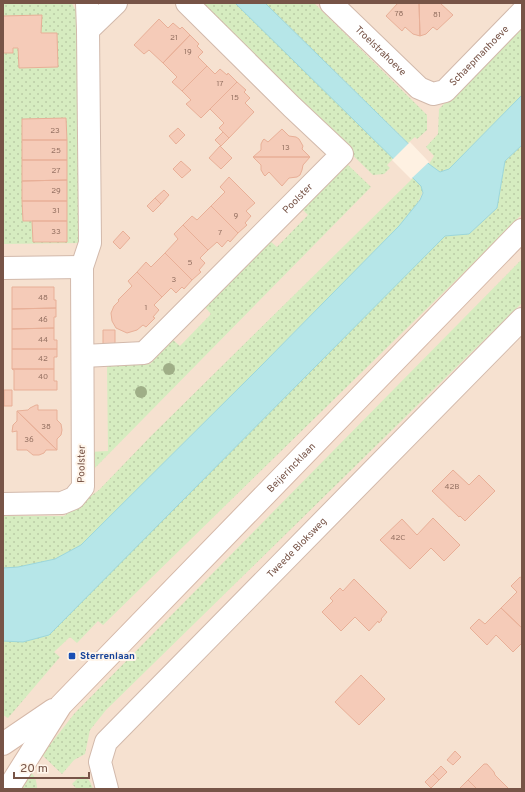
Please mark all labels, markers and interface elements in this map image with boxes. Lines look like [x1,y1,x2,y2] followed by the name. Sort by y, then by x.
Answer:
[395,9,404,19] house number: 78
[433,10,441,20] house number: 81
[352,23,409,79] street label: Troelstrahoeve
[447,23,512,89] street label: Schaepmanhoeve
[170,33,178,43] house number: 21
[184,47,192,57] house number: 19
[216,79,224,89] house number: 17
[231,93,239,103] house number: 15
[50,126,60,136] house number: 23
[282,143,290,153] house number: 13
[51,146,61,156] house number: 25
[52,166,61,176] house number: 27
[280,180,316,217] street label: Poolster
[51,186,61,196] house number: 29
[52,206,60,216] house number: 31
[234,211,239,221] house number: 9
[51,227,61,237] house number: 33
[218,228,222,238] house number: 7
[188,258,193,268] house number: 5
[172,275,177,285] house number: 3
[38,293,48,303] house number: 48
[145,303,147,313] house number: 1
[38,315,48,325] house number: 46
[38,335,48,345] house number: 44
[38,354,48,364] house number: 42
[38,372,48,382] house number: 40
[41,422,51,432] house number: 38
[24,435,34,445] house number: 36
[264,440,318,495] street label: Beijerincklaan
[75,445,89,483] street label: Poolster
[444,482,460,492] house number: 42B
[264,515,329,581] street label: Tweede Bloksweg
[390,533,406,543] house number: 42C
[80,650,135,663] place label: Sterrenlaan
[67,651,77,661] marker: Sterrenlaan
[14,754,89,780] scale bar
[20,761,48,777] text: 20 m

